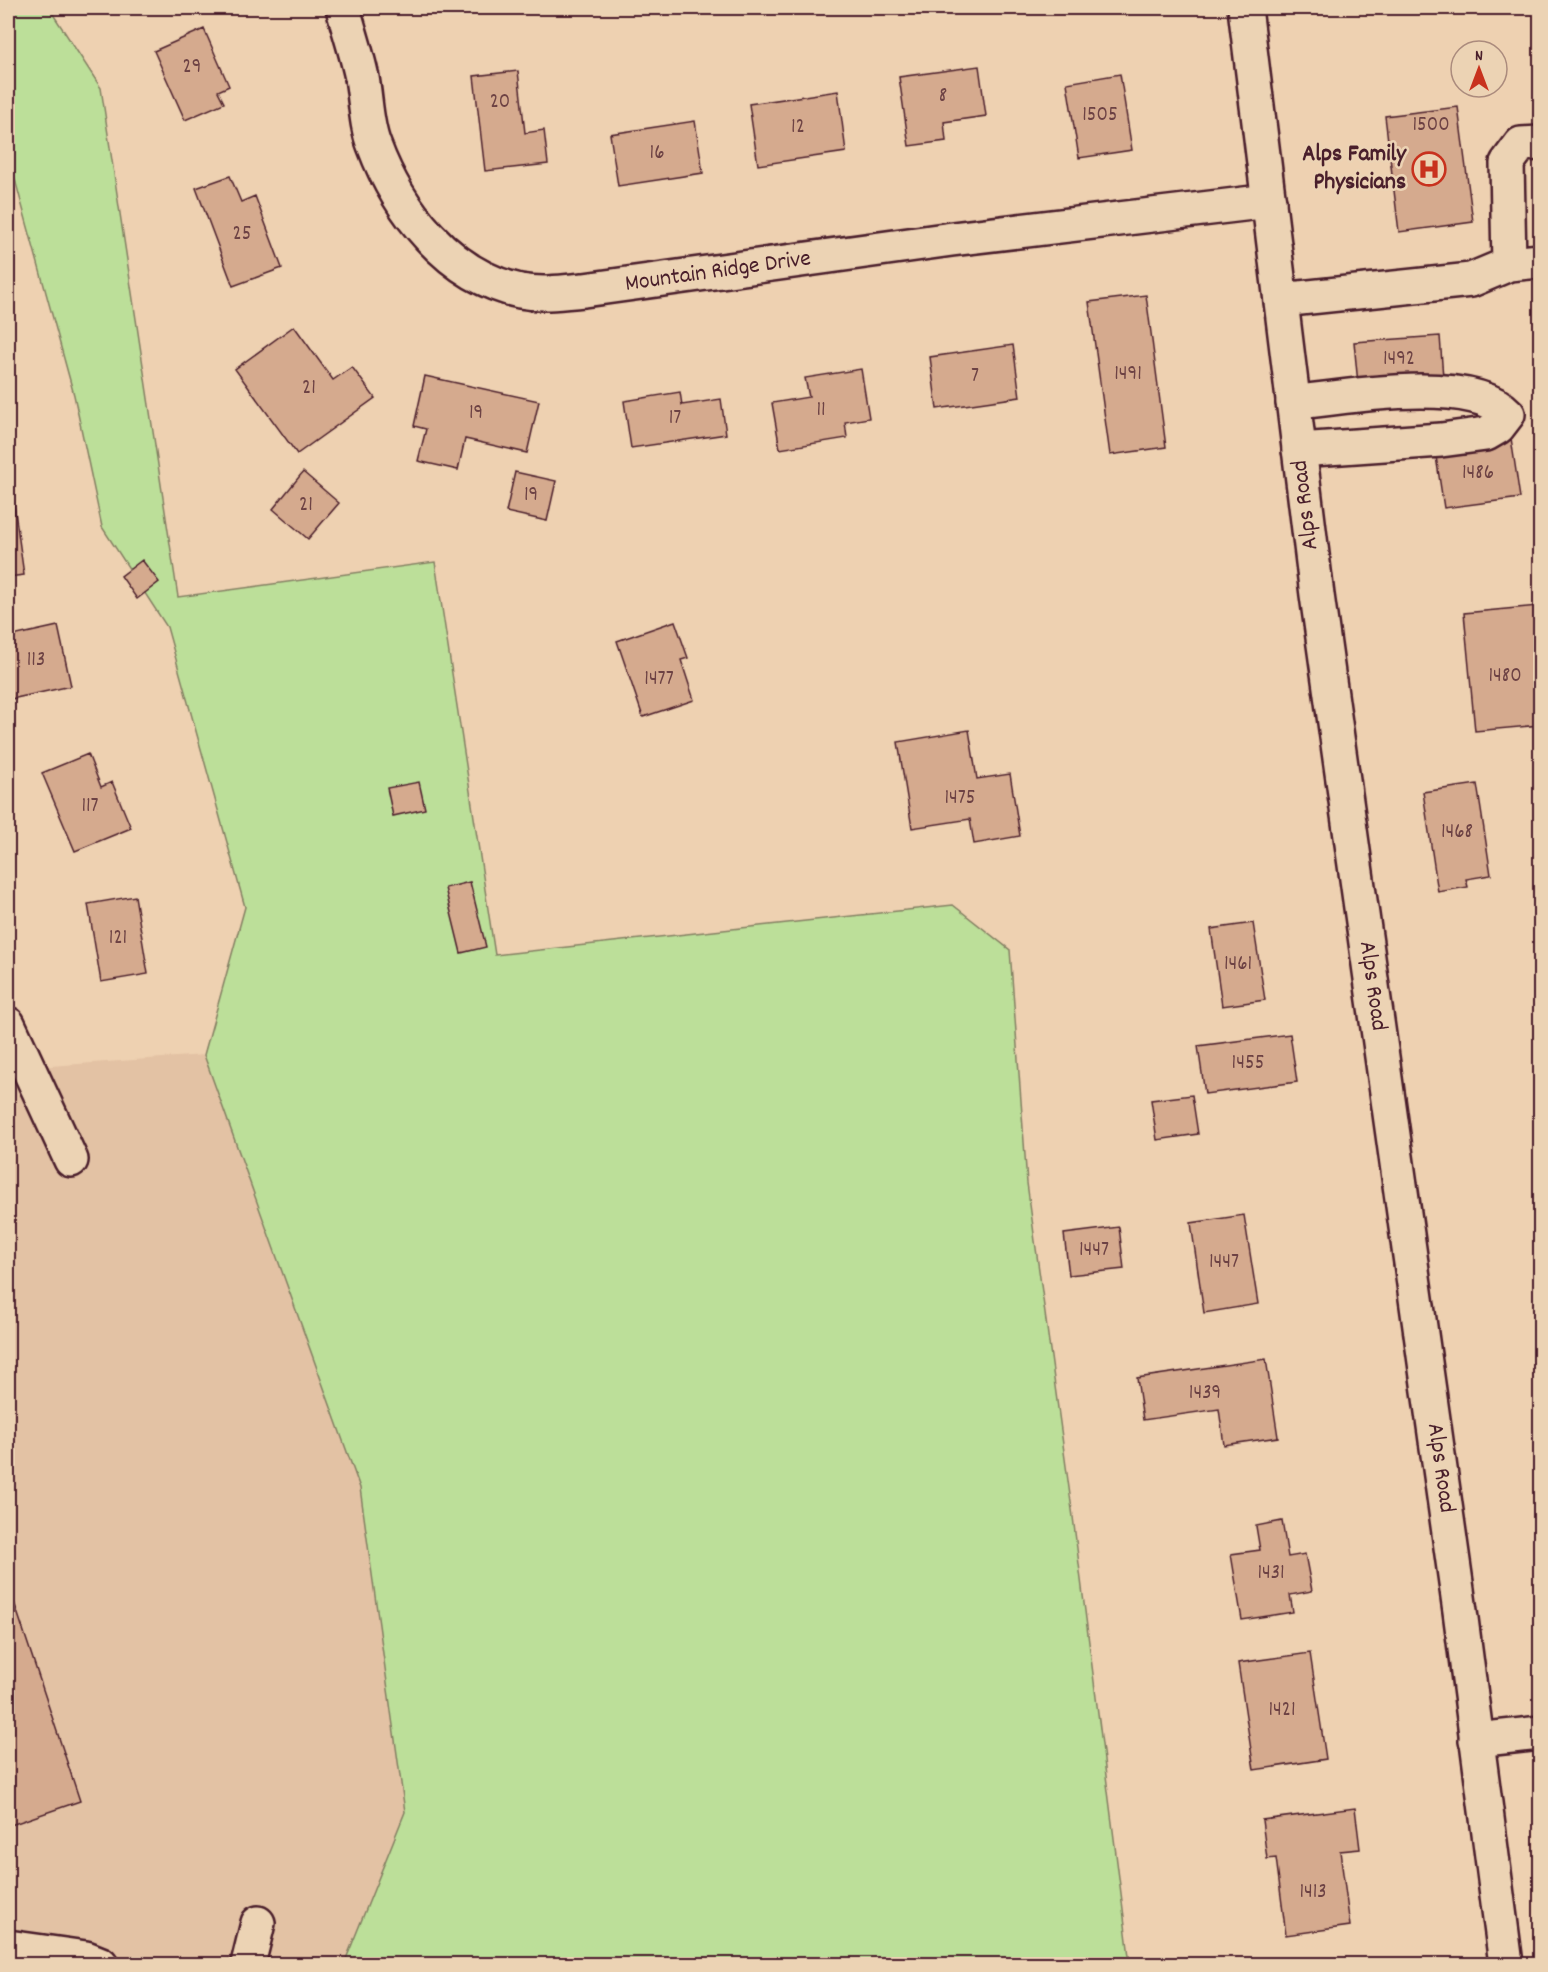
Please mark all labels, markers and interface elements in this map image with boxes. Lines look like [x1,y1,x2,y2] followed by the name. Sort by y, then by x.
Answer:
[1449,39,1509,99] north arrow
[1475,45,1483,68] text: N
[183,53,201,83] house number: 29
[939,82,947,112] house number: 8
[490,88,510,118] house number: 20
[1082,101,1118,131] house number: 1505
[1412,111,1450,141] house number: 1500
[791,113,805,143] house number: 12
[1302,138,1407,200] place label: Alps Family Physicians
[650,139,664,169] house number: 16
[1411,151,1447,187] hospital icon: Alps Family Physicians
[233,220,251,250] house number: 25
[623,242,813,302] street label: Mountain Ridge Drive
[1383,345,1415,375] house number: 1492
[1114,360,1142,390] house number: 1491
[971,362,979,392] house number: 7
[302,374,316,404] house number: 21
[816,396,826,426] house number: 11
[469,399,483,429] house number: 19
[669,404,681,434] house number: 17
[1284,458,1328,552] street label: Alps Road
[1462,459,1494,489] house number: 1486
[524,481,538,511] house number: 19
[299,491,313,521] house number: 21
[27,646,45,676] house number: 113
[1488,662,1522,692] house number: 1480
[644,665,674,695] house number: 1477
[944,784,976,814] house number: 1475
[81,792,99,822] house number: 117
[1441,818,1473,848] house number: 1468
[109,924,127,954] house number: 121
[1349,939,1395,1033] street label: Alps Road
[1224,950,1252,980] house number: 1461
[1232,1049,1264,1079] house number: 1455
[1079,1236,1109,1266] house number: 1447
[1209,1248,1239,1278] house number: 1447
[1189,1379,1221,1409] house number: 1439
[1417,1421,1463,1515] street label: Alps Road
[1257,1559,1285,1589] house number: 1431
[1268,1696,1296,1726] house number: 1421
[1299,1878,1327,1908] house number: 1413

